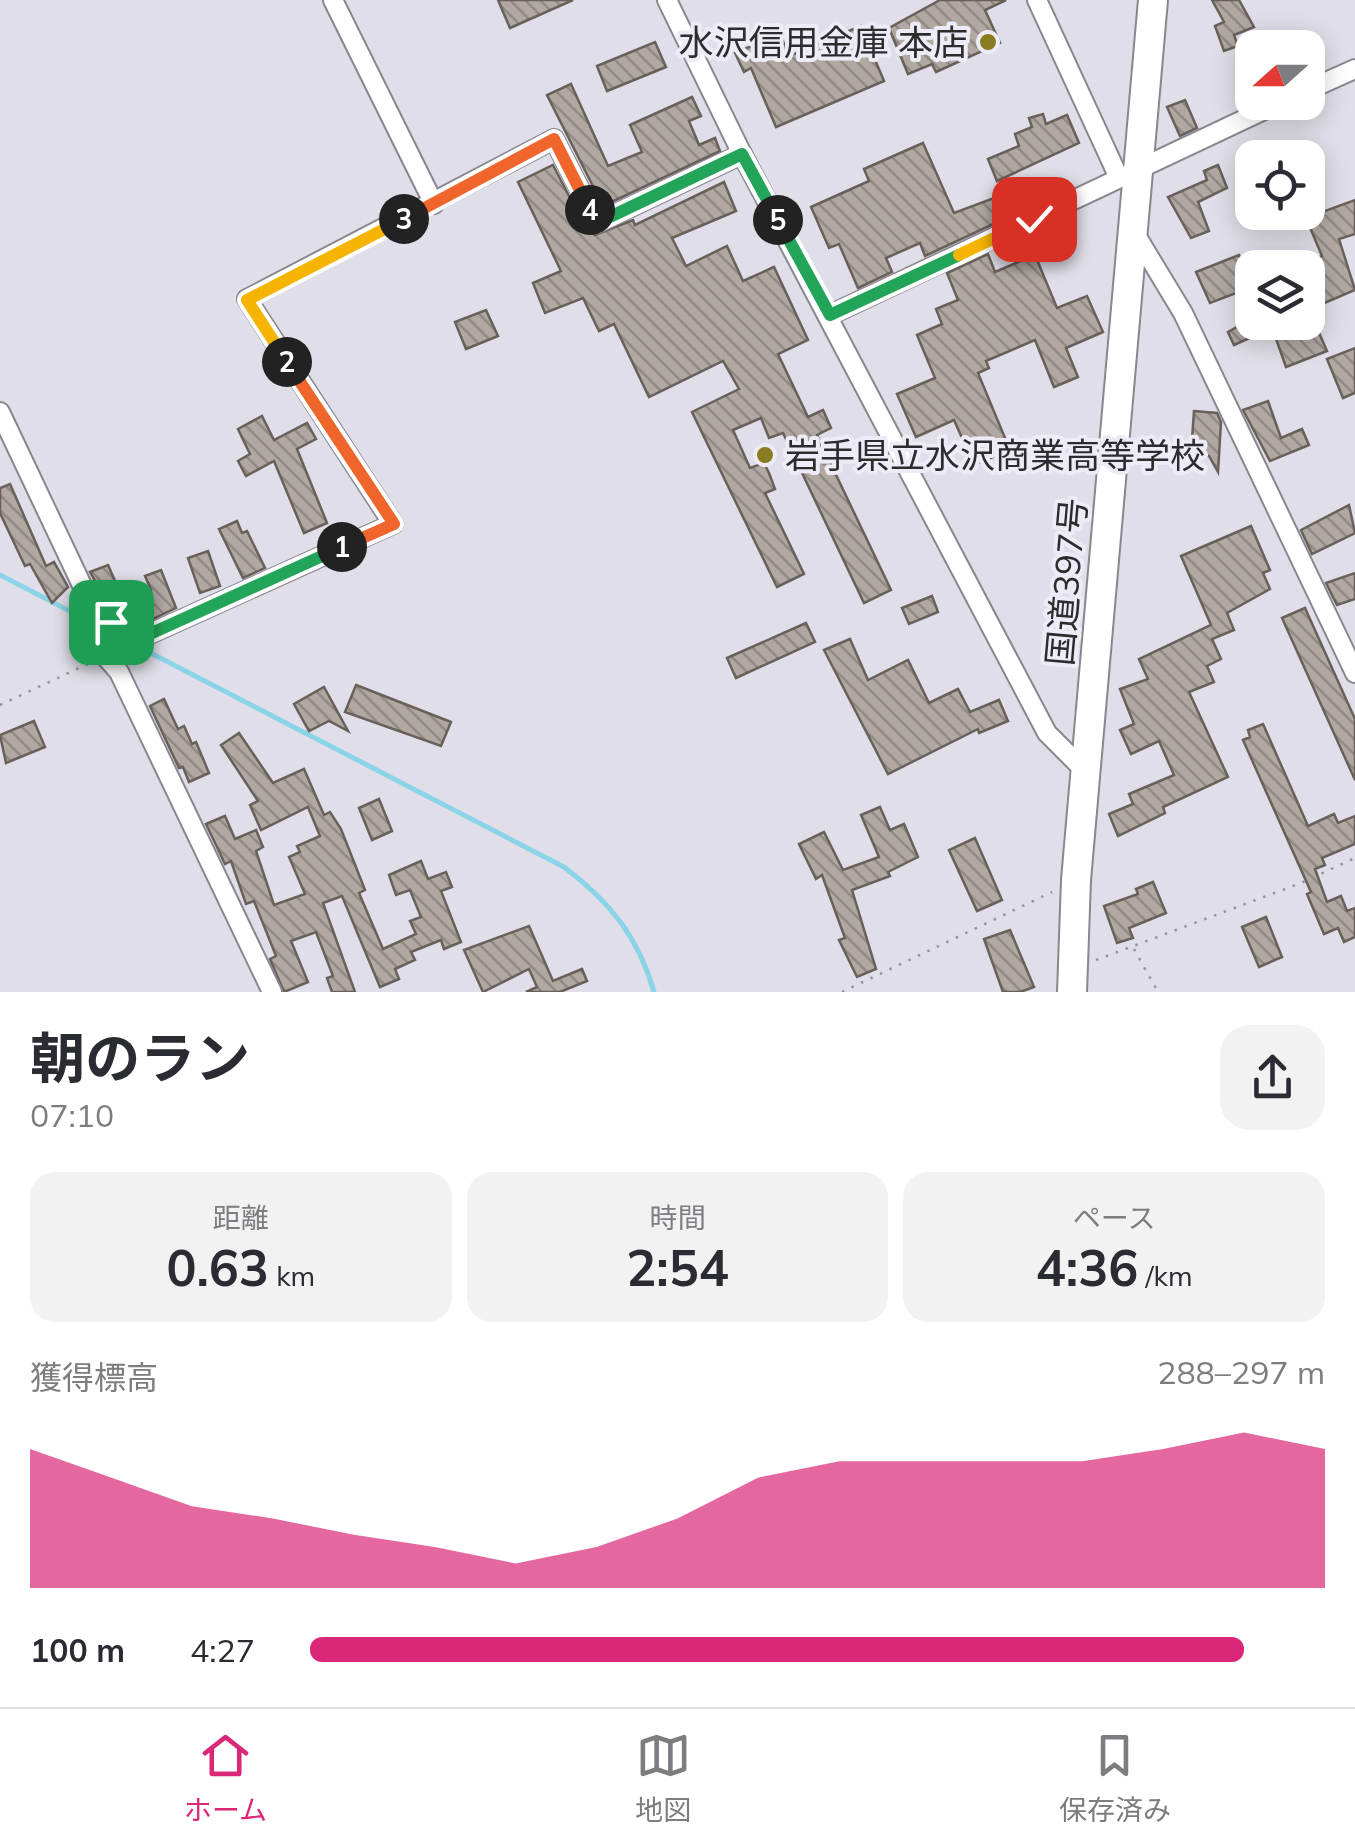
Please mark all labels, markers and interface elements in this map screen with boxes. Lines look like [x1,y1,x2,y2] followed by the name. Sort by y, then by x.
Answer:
[679,20,968,64] place label: 水沢信用金庫 本店
[1235,30,1325,120] north arrow
[1235,30,1325,340] map controls
[977,31,999,53] marker: 水沢信用金庫 本店
[1235,140,1325,230] button: locate
[992,177,1077,262] pin
[565,185,615,235] pin: 4
[582,192,598,227] text: 4
[1007,192,1062,247] icon: check
[379,194,429,244] pin: 3
[753,195,803,245] pin: 5
[396,201,412,236] text: 3
[770,202,786,237] text: 5
[1235,250,1325,340] button: layers
[262,337,312,387] pin: 2
[279,344,295,379] text: 2
[785,433,1205,477] place label: 岩手県立水沢商業高等学校
[754,444,776,466] marker: 岩手県立水沢商業高等学校
[1037,496,1095,668] street label: 国道397号
[317,522,367,572] pin: 1
[334,529,350,564] text: 1
[69,580,154,665] pin
[84,595,139,650] icon: arrive
[30,1023,250,1092] text: 朝のラン
[1220,1025,1325,1130] button: share
[30,1095,114,1135] text: 07:10
[213,1200,269,1235] text: 距離
[649,1200,706,1235] text: 時間
[1073,1200,1155,1235] text: ペース
[166,1236,269,1299] text: 0.63
[626,1236,729,1299] text: 2:54
[1036,1236,1138,1299] text: 4:36
[269,1258,315,1293] text: km
[1138,1258,1192,1293] text: /km
[1157,1352,1325,1392] text: 288–297 m
[30,1357,158,1397] text: 獲得標高
[30,1630,125,1670] text: 100 m
[190,1630,255,1670] text: 4:27
[184,1728,267,1828] tab: ホーム
[635,1728,691,1828] tab: 地図
[1059,1728,1171,1828] tab: 保存済み

